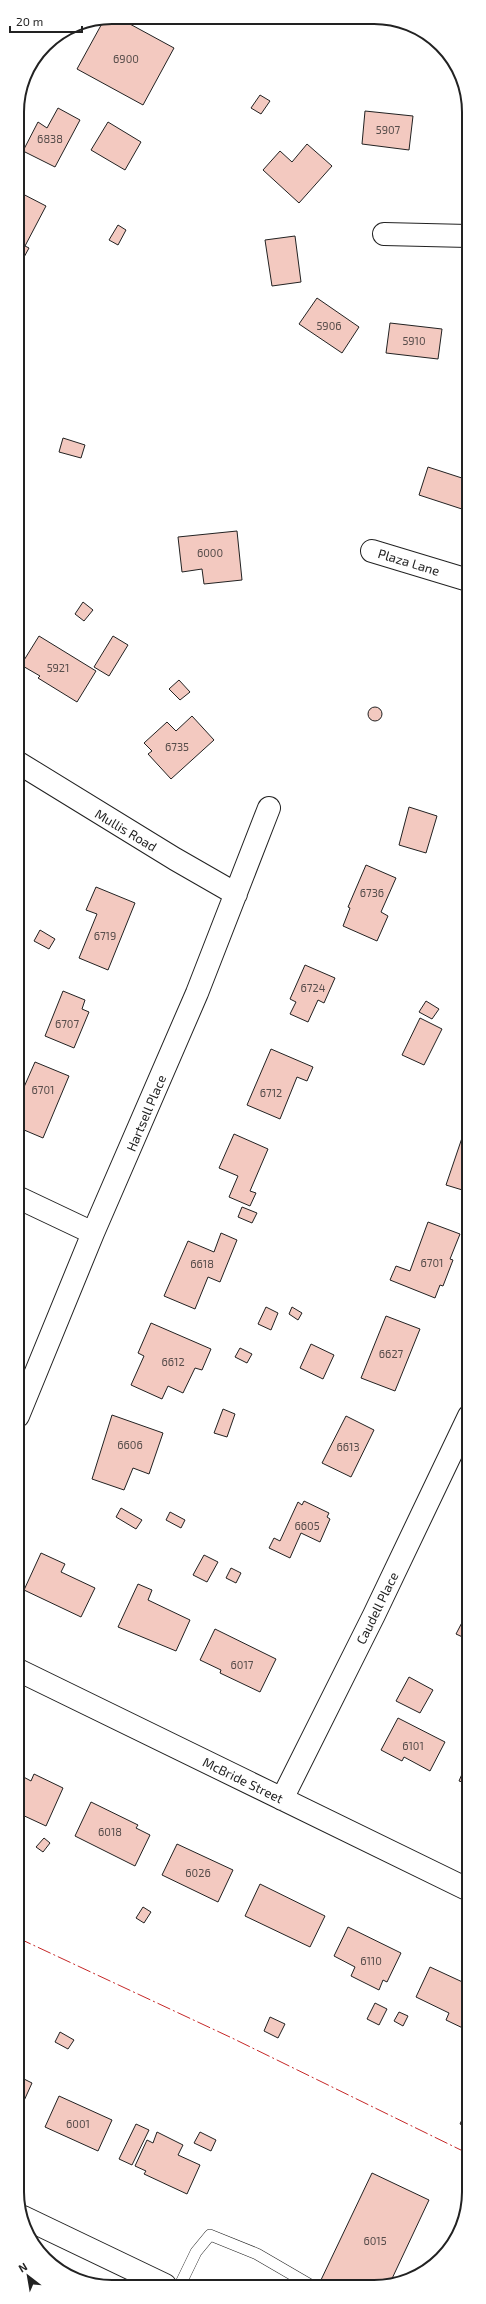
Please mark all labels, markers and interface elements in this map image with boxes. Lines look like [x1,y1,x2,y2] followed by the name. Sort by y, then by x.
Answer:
[10,8,82,34] scale bar
[16,14,43,28] text: 20 m
[113,52,139,65] house number: 6900
[376,123,401,136] house number: 5907
[37,132,63,145] house number: 6838
[316,319,342,332] house number: 5906
[402,334,426,347] house number: 5910
[376,545,442,579] street label: Plaza Lane
[197,546,223,559] house number: 6000
[47,661,69,674] house number: 5921
[165,740,189,753] house number: 6735
[92,805,160,855] street label: Mullis Road
[360,886,384,899] house number: 6736
[94,929,116,942] house number: 6719
[301,981,326,994] house number: 6724
[55,1017,79,1030] house number: 6707
[123,1072,169,1154] street label: Hartsell Place
[32,1083,54,1096] house number: 6701
[260,1086,282,1099] house number: 6712
[421,1256,443,1269] house number: 6701
[190,1257,214,1270] house number: 6618
[379,1347,404,1360] house number: 6627
[161,1355,185,1368] house number: 6612
[117,1438,143,1451] house number: 6606
[336,1440,360,1453] house number: 6613
[294,1519,320,1532] house number: 6605
[353,1569,401,1647] street label: Caudell Place
[231,1658,254,1671] house number: 6017
[402,1739,424,1752] house number: 6101
[200,1754,286,1806] street label: McBride Street
[98,1825,122,1838] house number: 6018
[185,1866,211,1879] house number: 6026
[360,1954,382,1967] house number: 6110
[66,2117,90,2130] house number: 6001
[363,2234,387,2247] house number: 6015
[8,2256,48,2296] north arrow
[16,2259,29,2275] text: N

